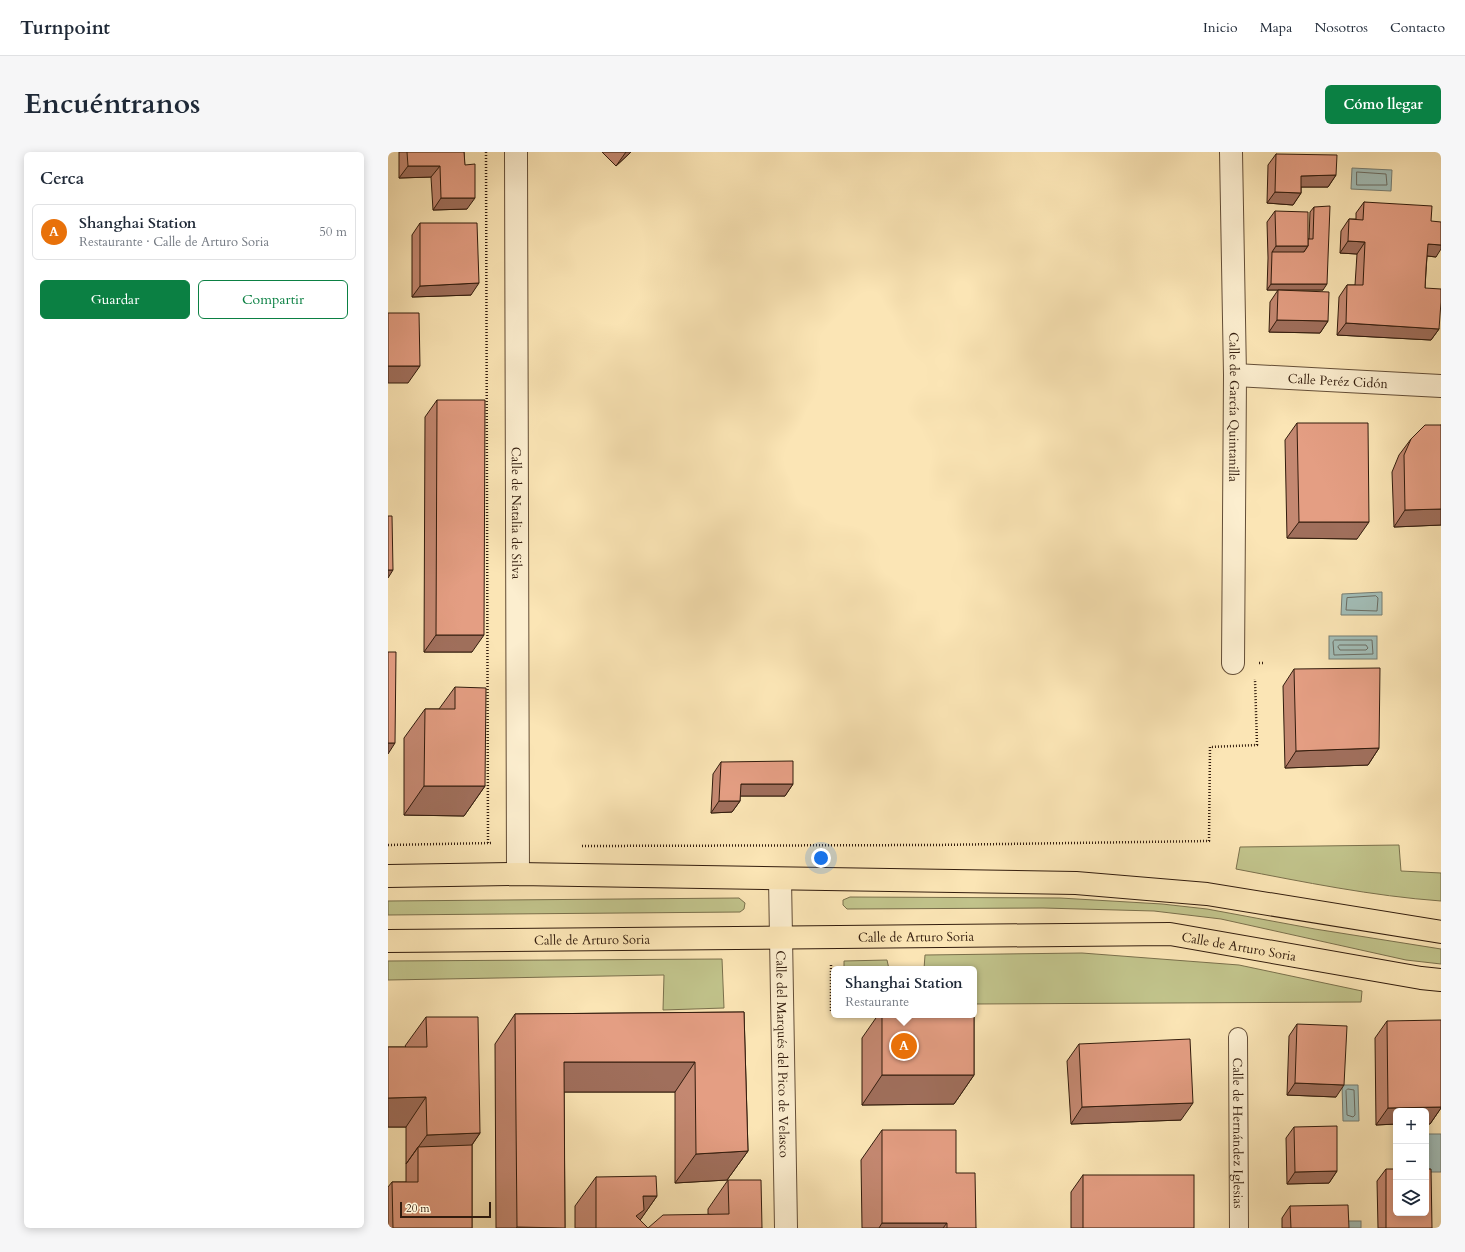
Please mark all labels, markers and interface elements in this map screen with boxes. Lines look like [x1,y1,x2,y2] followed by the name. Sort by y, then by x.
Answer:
[20,15,110,41] text: Turnpoint
[1203,18,1238,37] text: Inicio
[1260,18,1292,37] text: Mapa
[1314,18,1368,37] text: Nosotros
[1390,18,1445,37] text: Contacto
[24,85,200,123] text: Encuéntranos
[1325,85,1441,124] button: Cómo llegar
[40,167,84,190] text: Cerca
[79,213,196,233] text: Shanghai Station
[49,223,59,241] text: A
[319,223,347,241] text: 50 m
[79,233,269,251] text: Restaurante · Calle de Arturo Soria
[40,280,190,319] button: Guardar
[198,280,348,319] button: Compartir
[1224,332,1243,482] street label: Calle de García Quintanilla
[1287,370,1389,393] street label: Calle Peréz Cidón
[507,447,525,580] street label: Calle de Natalia de Silva
[811,848,831,868] your location
[858,928,974,947] street label: Calle de Arturo Soria
[1180,928,1298,966] street label: Calle de Arturo Soria
[534,931,650,950] street label: Calle de Arturo Soria
[771,950,793,1158] street label: Calle del Marqués del Pico de Velasco
[831,966,977,1018] popup
[845,973,963,993] text: Shanghai Station
[845,993,909,1011] text: Restaurante
[891,1031,917,1061] pin: A
[1228,1057,1247,1209] street label: Calle de Hernández Iglesias
[1393,1108,1429,1216] map controls
[1393,1108,1429,1144] button: +
[1393,1144,1429,1180] button: −
[1393,1180,1429,1216] button: layers
[400,1200,491,1219] scale bar
[406,1201,430,1216] text: 20 m

